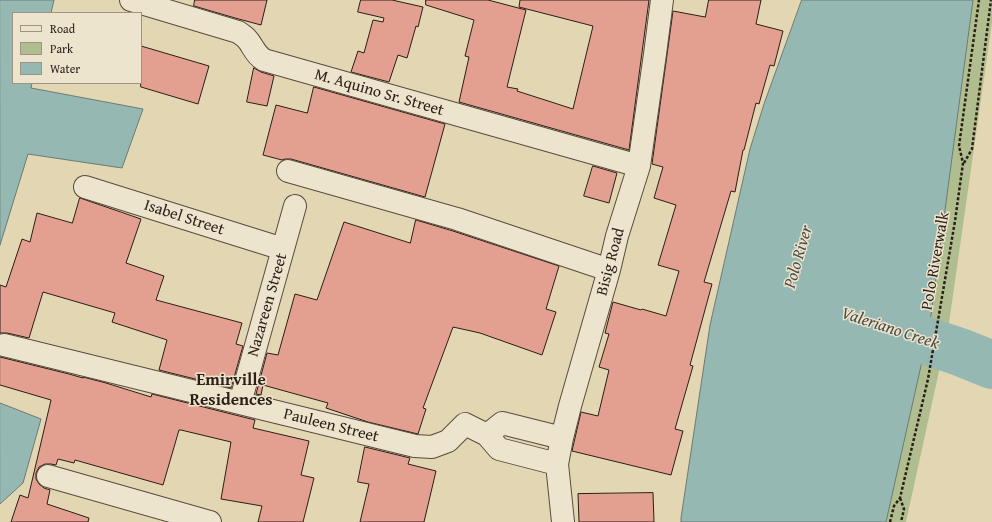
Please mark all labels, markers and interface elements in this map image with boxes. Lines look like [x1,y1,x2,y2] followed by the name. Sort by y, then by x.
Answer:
[12,12,142,84] legend
[50,20,75,37] text: Road
[50,40,73,57] text: Park
[50,60,80,77] text: Water
[312,65,446,121] street label: M. Aquino Sr. Street
[142,196,226,240] street label: Isabel Street
[918,210,954,312] street label: Polo Riverwalk
[780,223,818,291] water label: Polo River
[593,226,629,298] street label: Bisig Road
[244,251,292,359] street label: Nazareen Street
[838,304,942,354] water label: Valeriano Creek
[189,371,273,411] district label: Emirville Residences
[281,405,381,447] street label: Pauleen Street

